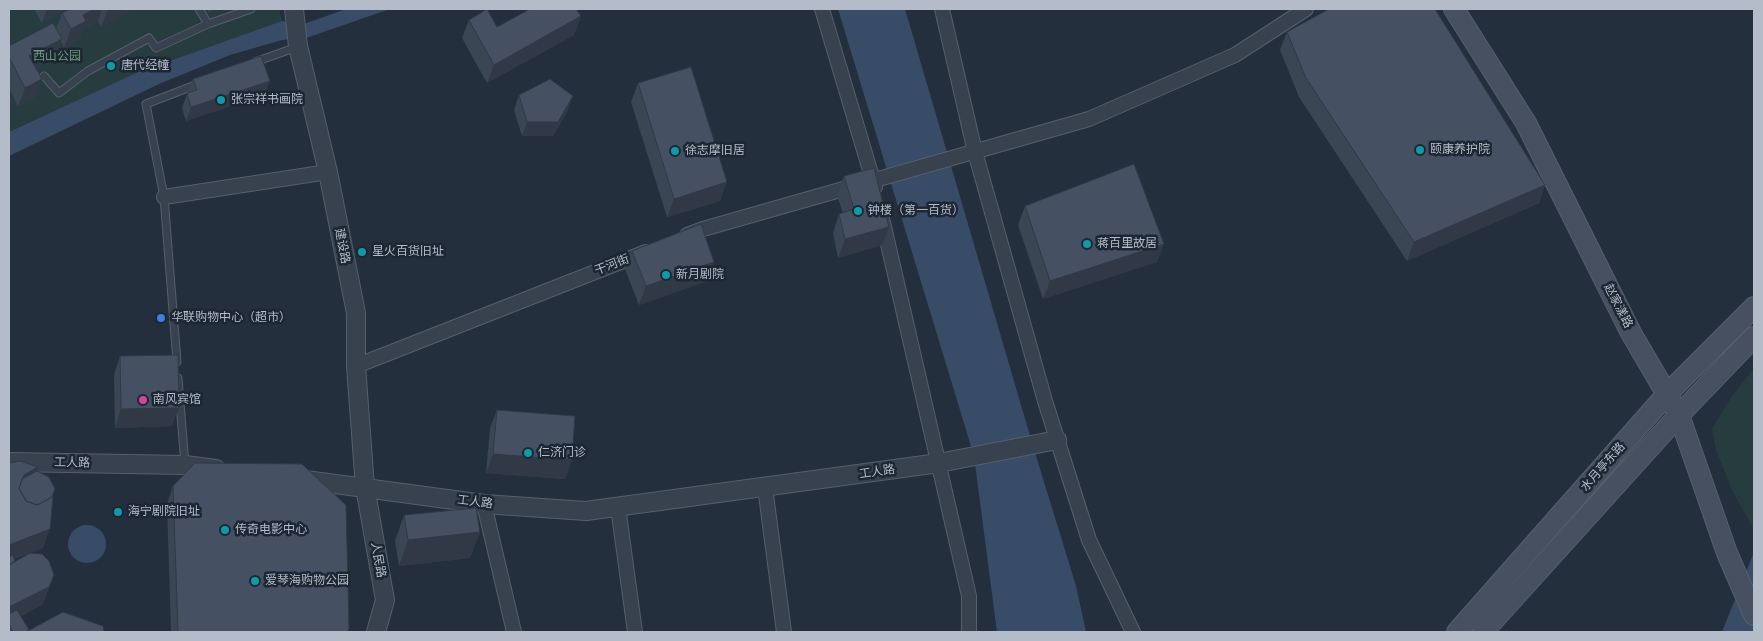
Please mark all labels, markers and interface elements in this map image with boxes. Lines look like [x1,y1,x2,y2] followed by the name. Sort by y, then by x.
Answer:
[33,50,81,64] park label: 西山公园
[121,59,169,73] place label: 唐代经幢
[105,60,117,72] marker: 唐代经幢
[231,93,303,107] place label: 张宗祥书画院
[215,94,227,106] marker: 张宗祥书画院
[1430,143,1490,157] place label: 颐康养护院
[685,144,745,158] place label: 徐志摩旧居
[1414,144,1426,156] marker: 颐康养护院
[669,145,681,157] marker: 徐志摩旧居
[868,204,964,218] place label: 钟楼（第一百货）
[852,205,864,217] marker: 钟楼（第一百货）
[331,227,353,265] street label: 建设路
[1097,237,1157,251] place label: 蒋百里故居
[1081,238,1093,250] marker: 蒋百里故居
[372,245,444,259] place label: 星火百货旧址
[356,246,368,258] marker: 星火百货旧址
[593,252,631,278] street label: 干河街
[676,268,724,282] place label: 新月剧院
[660,269,672,281] marker: 新月剧院
[1601,281,1635,331] street label: 赵家漾路
[171,311,291,325] place label: 华联购物中心（超市）
[155,312,167,324] marker: 华联购物中心（超市）
[153,393,201,407] place label: 南风宾馆
[137,394,149,406] marker: 南风宾馆
[1578,440,1628,494] street label: 水月亭东路
[538,446,586,460] place label: 仁济门诊
[522,447,534,459] marker: 仁济门诊
[54,455,90,471] street label: 工人路
[858,462,896,482] street label: 工人路
[456,493,494,511] street label: 工人路
[128,505,200,519] place label: 海宁剧院旧址
[112,506,124,518] marker: 海宁剧院旧址
[235,523,307,537] place label: 传奇电影中心
[219,524,231,536] marker: 传奇电影中心
[368,541,388,579] street label: 人民路
[265,574,349,588] place label: 爱琴海购物公园
[249,575,261,587] marker: 爱琴海购物公园

